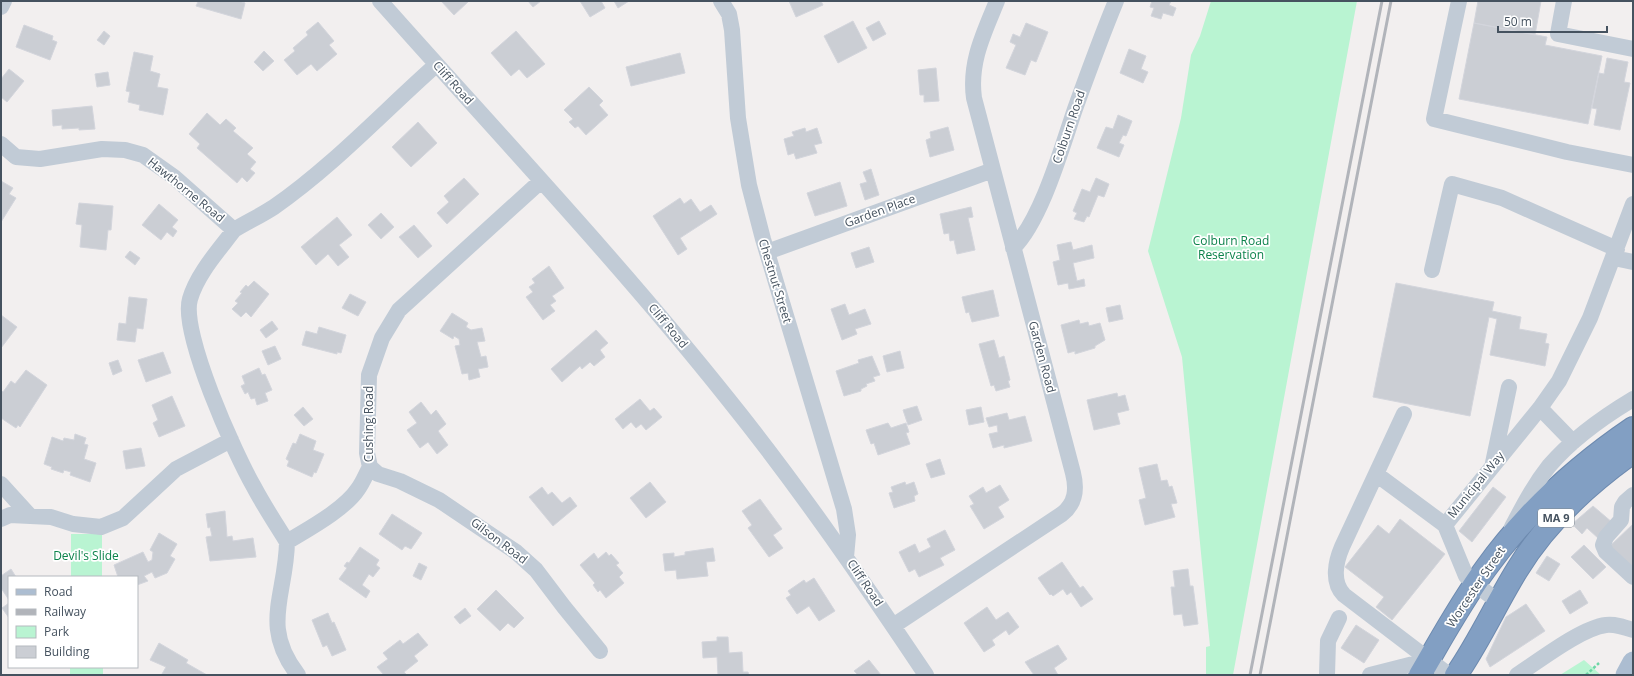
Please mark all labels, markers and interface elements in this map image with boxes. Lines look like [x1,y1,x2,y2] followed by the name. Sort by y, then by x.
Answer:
[1498,8,1607,34] scale bar
[1504,13,1532,30] text: 50 m
[429,57,478,108] street label: Cliff Road
[1048,88,1089,166] street label: Colburn Road
[144,153,228,226] street label: Hawthorne Road
[842,190,918,231] street label: Garden Place
[1193,232,1269,263] park label: Colburn Road Reservation
[755,237,796,325] street label: Chestnut Street
[645,300,692,352] street label: Cliff Road
[1025,319,1060,395] street label: Garden Road
[360,386,377,462] street label: Cushing Road
[1443,447,1508,522] street label: Municipal Way
[1538,509,1574,527] road number: MA 9
[467,514,531,568] street label: Gilson Road
[1442,543,1509,630] street label: Worcester Street
[53,547,119,564] park label: Devil's Slide
[843,556,887,610] street label: Cliff Road
[8,576,138,668] legend
[44,583,73,600] text: Road
[44,603,87,620] text: Railway
[44,623,70,640] text: Park
[44,643,90,660] text: Building

